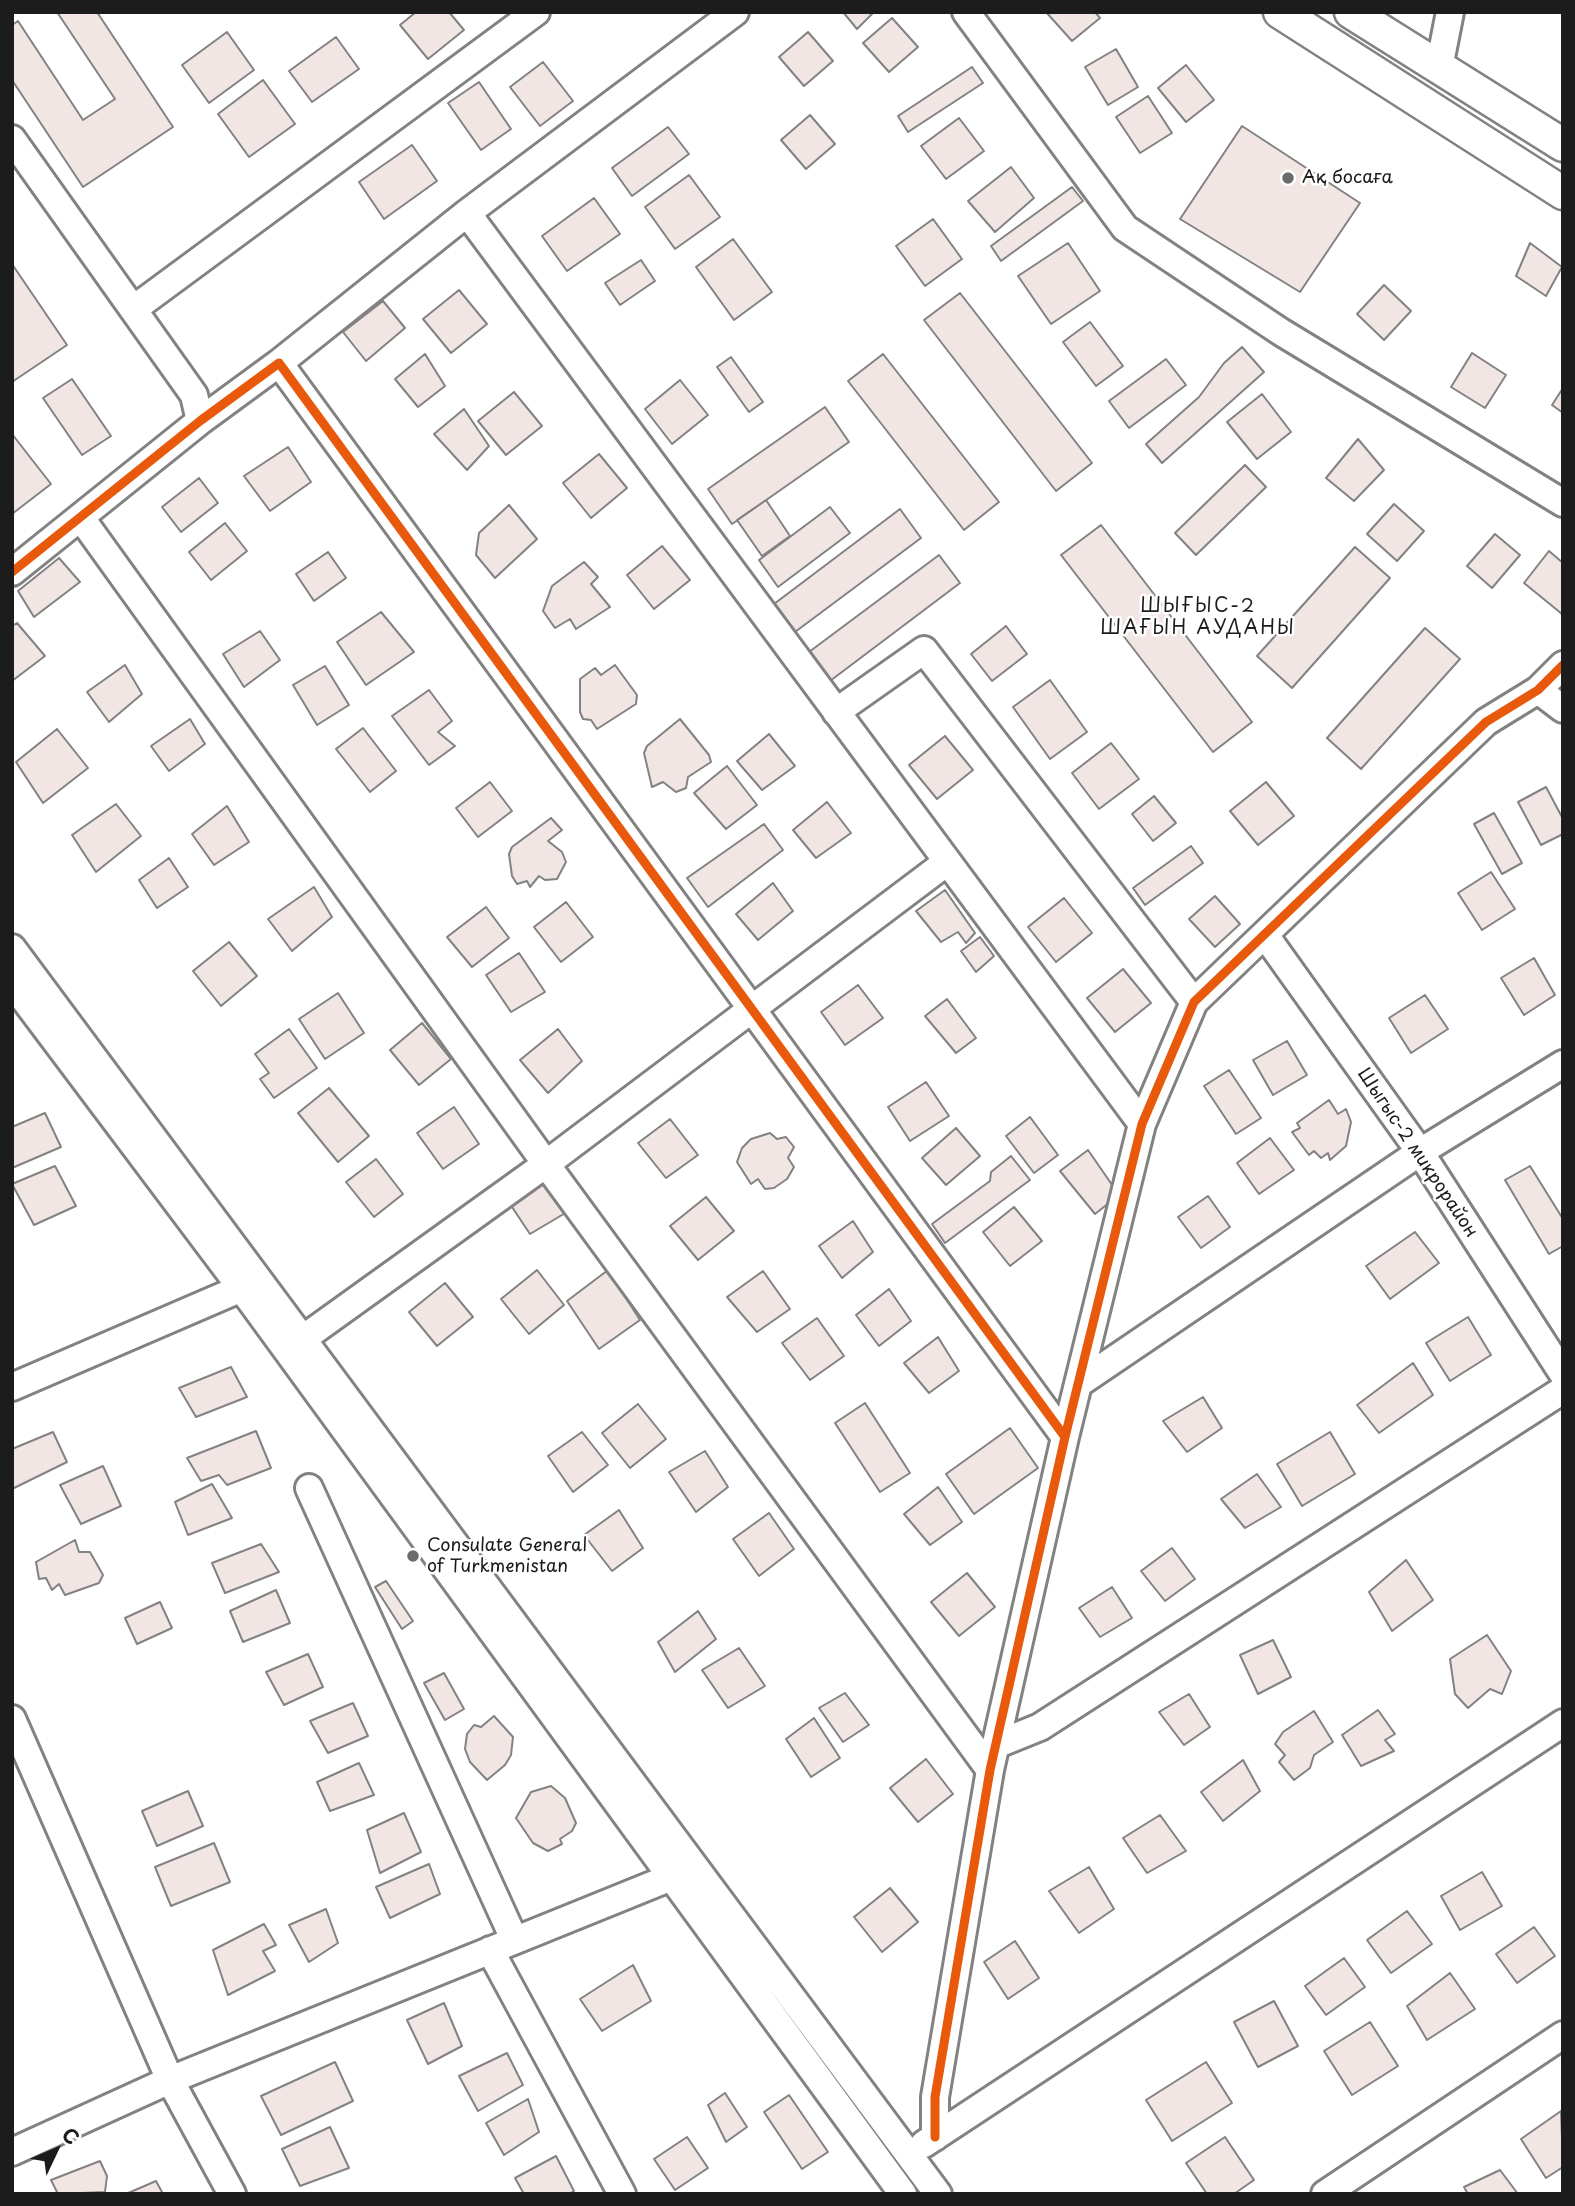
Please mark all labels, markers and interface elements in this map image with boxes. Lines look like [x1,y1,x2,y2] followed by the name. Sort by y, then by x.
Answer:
[1302,167,1393,189] place label: Ақ босаға
[1280,170,1296,186] marker: Ақ босаға
[1101,596,1295,640] district label: ШЫҒЫС-2 ШАҒЫН АУДАНЫ
[1352,1064,1482,1242] street label: Шыгыс-2 микрорайон
[427,1535,587,1578] place label: Consulate General of Turkmenistan
[405,1548,421,1564] marker: Consulate General of Turkmenistan
[21,2115,91,2185] north arrow
[56,2121,86,2150] text: С

